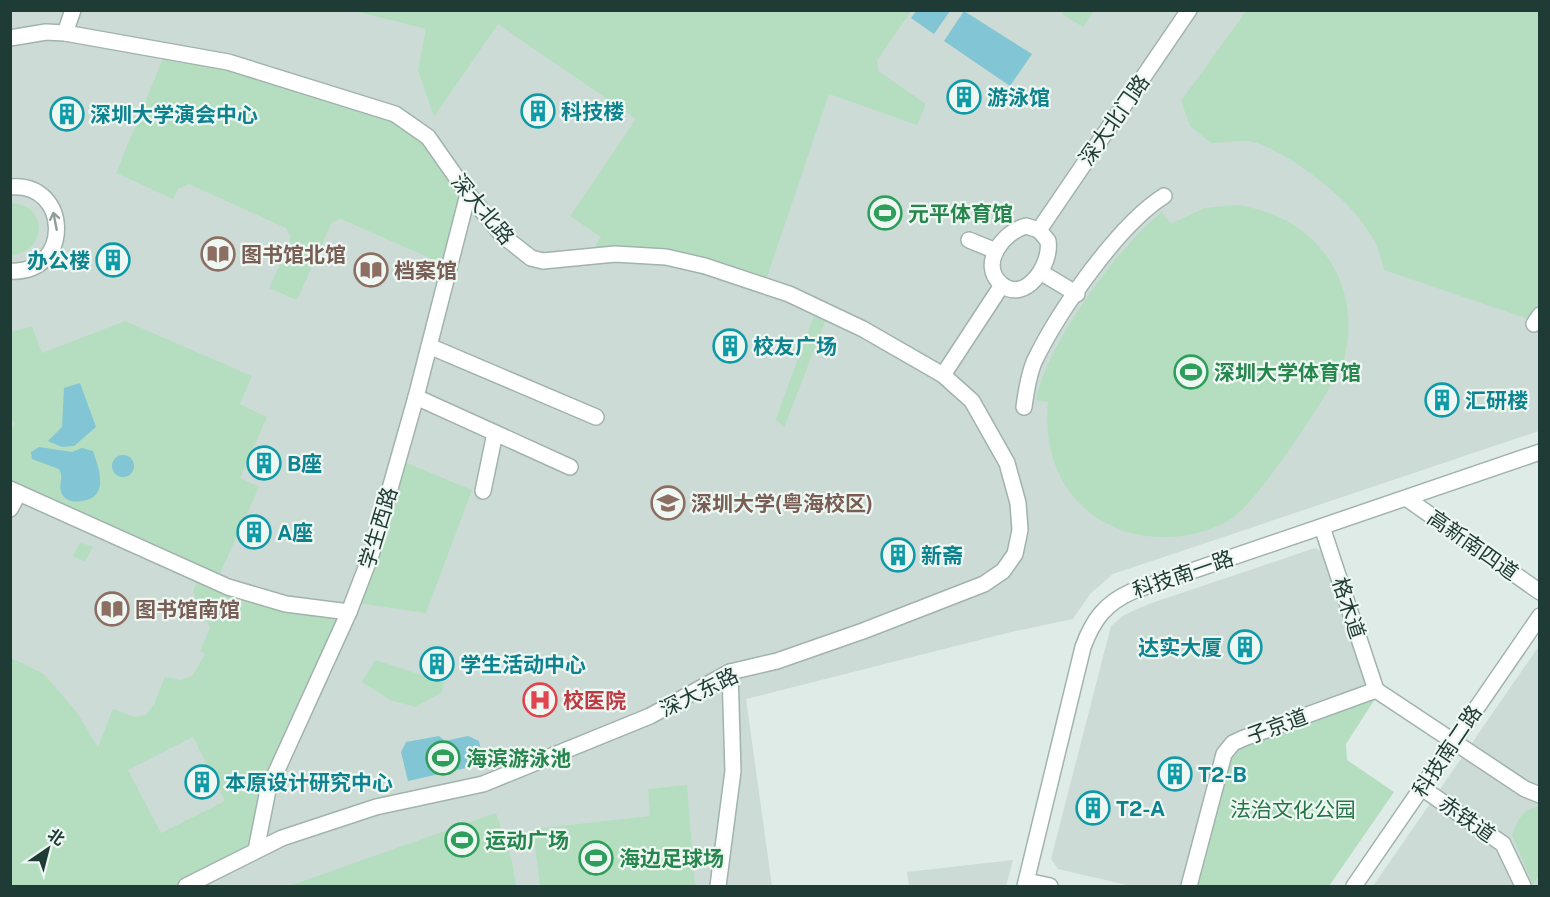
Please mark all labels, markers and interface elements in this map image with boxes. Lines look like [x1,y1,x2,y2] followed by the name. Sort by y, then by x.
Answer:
[1074,70,1154,170] street label: 深大北门路
[946,79,982,115] building icon: 游泳馆
[987,85,1050,110] place label: 游泳馆
[520,93,556,129] building icon: 科技楼
[49,96,85,132] building icon: 深圳大学演会中心
[561,99,624,124] place label: 科技楼
[90,102,258,127] place label: 深圳大学演会中心
[446,169,520,249] street label: 深大北路
[867,195,903,231] sports icon: 元平体育馆
[908,201,1013,226] place label: 元平体育馆
[49,212,60,231] one-way arrow
[200,236,236,272] library icon: 图书馆北馆
[95,242,131,278] building icon: 办公楼
[241,242,346,267] place label: 图书馆北馆
[27,248,90,273] place label: 办公楼
[353,252,389,288] library icon: 档案馆
[394,258,457,283] place label: 档案馆
[712,328,748,364] building icon: 校友广场
[753,334,837,359] place label: 校友广场
[1173,354,1209,390] sports icon: 深圳大学体育馆
[1214,360,1361,385] place label: 深圳大学体育馆
[1424,382,1460,418] building icon: 汇研楼
[1465,388,1528,413] place label: 汇研楼
[246,445,282,481] building icon: B座
[287,451,322,476] place label: B座
[354,484,402,572] street label: 学生西路
[650,485,686,521] school or university icon: 深圳大学(粤海校区)
[691,491,873,516] place label: 深圳大学(粤海校区)
[1423,505,1523,585] street label: 高新南四道
[236,514,272,550] building icon: A座
[277,520,313,545] place label: A座
[880,537,916,573] building icon: 新斋
[921,543,963,568] place label: 新斋
[1129,545,1237,603] street label: 科技南一路
[1327,574,1371,642] street label: 格木道
[94,591,130,627] library icon: 图书馆南馆
[135,597,240,622] place label: 图书馆南馆
[1227,629,1263,665] building icon: 达实大厦
[1138,635,1222,660] place label: 达实大厦
[419,646,455,682] building icon: 学生活动中心
[460,652,586,677] place label: 学生活动中心
[656,662,742,722] street label: 深大东路
[522,682,558,718] hospital icon: 校医院
[563,688,626,713] place label: 校医院
[1407,700,1487,802] street label: 科技南二路
[1243,703,1311,749] street label: 子京道
[425,740,461,776] sports icon: 海滨游泳池
[466,746,571,771] place label: 海滨游泳池
[1157,756,1193,792] building icon: T2-B
[1198,762,1247,787] place label: T2-B
[184,764,220,800] building icon: 本原设计研究中心
[225,770,393,795] place label: 本原设计研究中心
[1075,790,1111,826] building icon: T2-A
[1434,791,1500,847] street label: 赤铁道
[1116,796,1165,821] place label: T2-A
[1230,797,1356,822] park label: 法治文化公园
[18,819,78,879] north arrow
[444,822,480,858] sports icon: 运动广场
[44,825,68,849] text: 北
[485,828,569,853] place label: 运动广场
[578,840,614,876] sports icon: 海边足球场
[619,846,724,871] place label: 海边足球场

